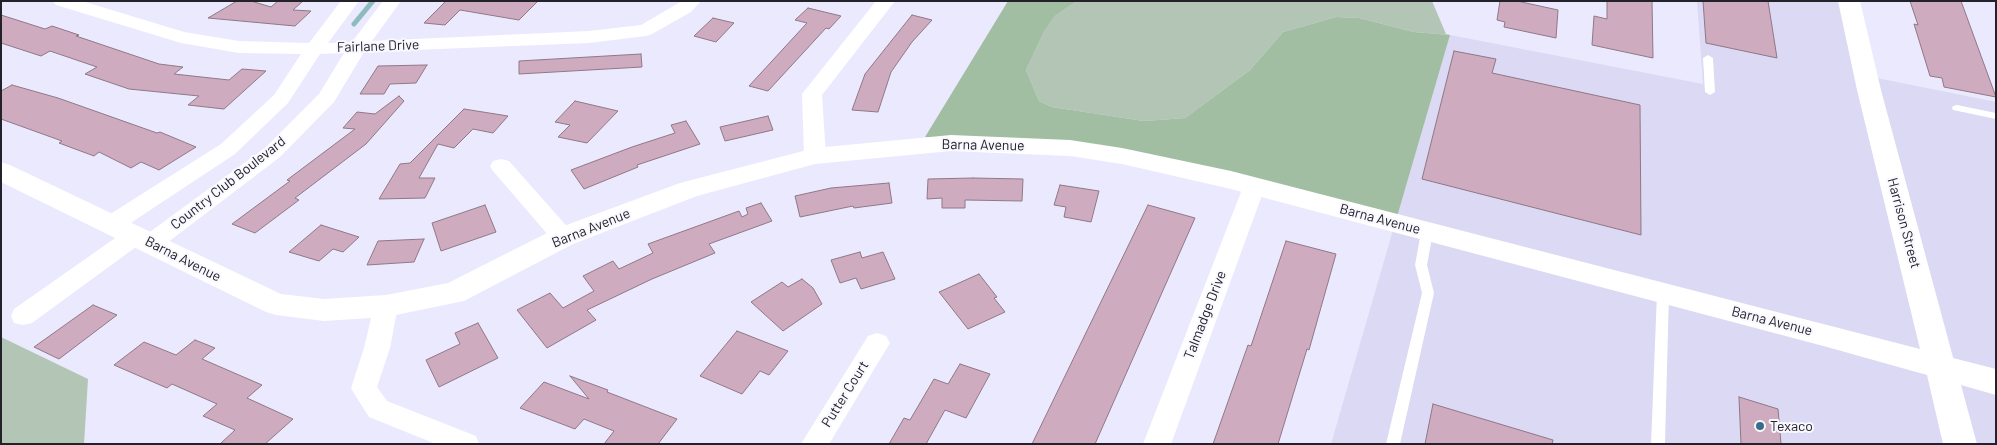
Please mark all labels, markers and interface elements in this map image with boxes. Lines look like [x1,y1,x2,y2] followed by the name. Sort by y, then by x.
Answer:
[336,36,420,56] street label: Fairlane Drive
[167,133,289,233] street label: Country Club Boulevard
[941,136,1025,154] street label: Barna Avenue
[1884,176,1924,270] street label: Harrison Street
[1338,200,1422,238] street label: Barna Avenue
[549,205,633,251] street label: Barna Avenue
[142,233,224,285] street label: Barna Avenue
[1180,268,1230,362] street label: Talmadge Drive
[1730,303,1814,339] street label: Barna Avenue
[818,358,872,430] street label: Putter Court
[1770,418,1813,434] place label: Texaco
[1754,420,1766,432] marker: Texaco

